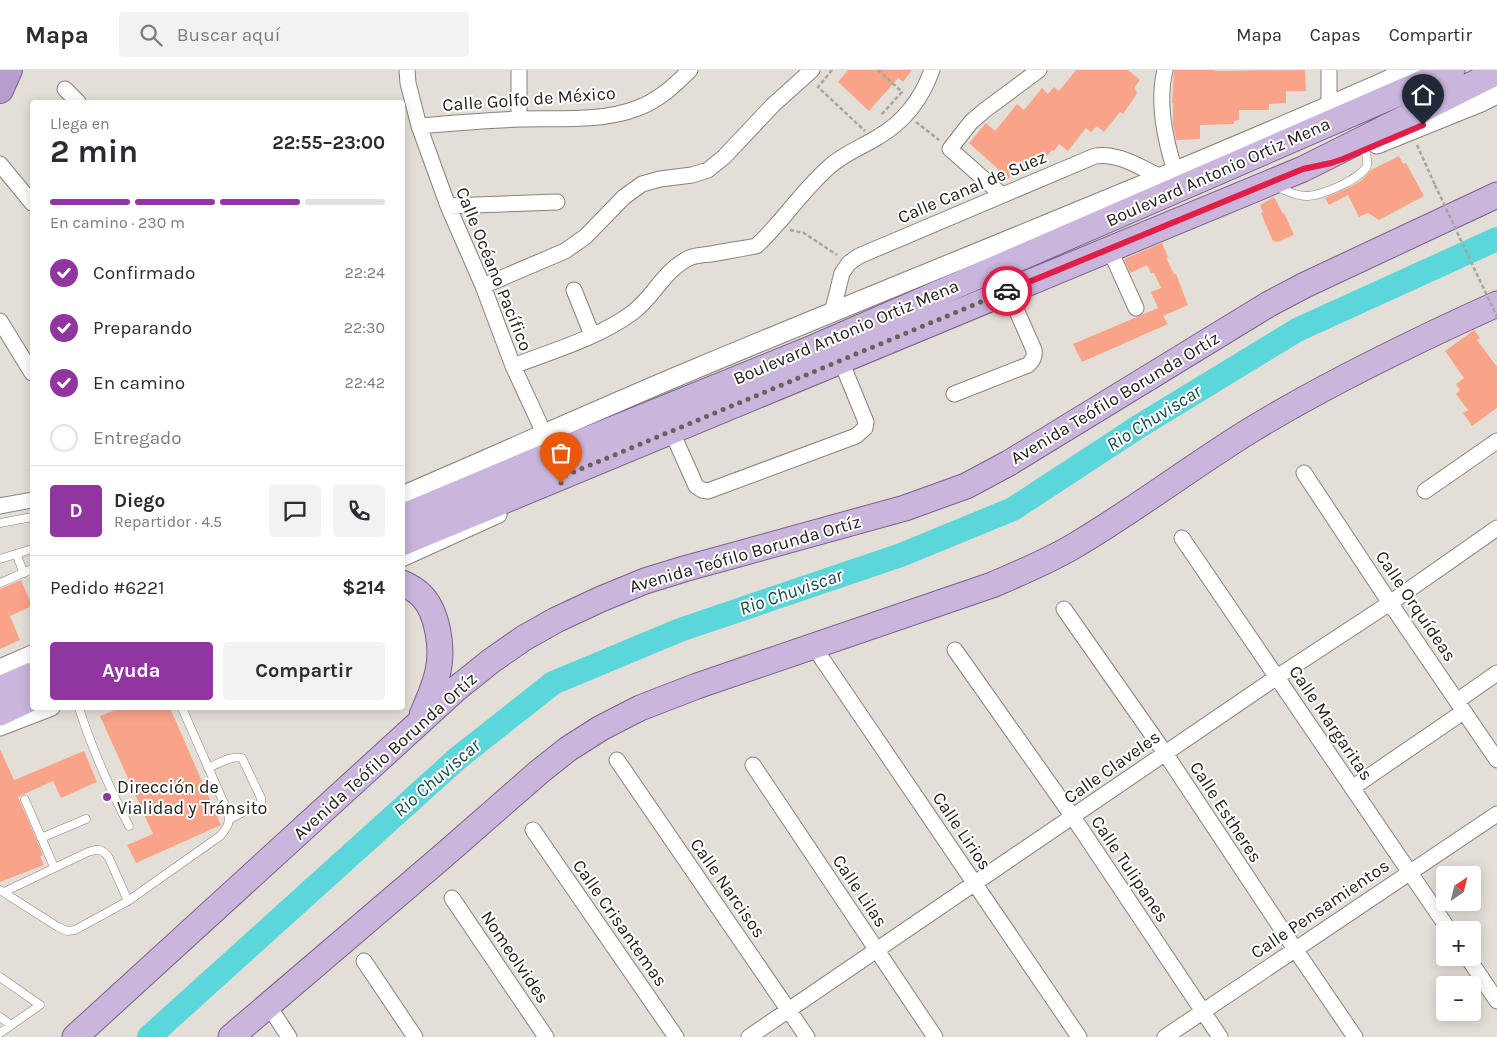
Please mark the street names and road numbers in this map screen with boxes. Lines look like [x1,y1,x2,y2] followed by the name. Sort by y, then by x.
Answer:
[442,82,616,116] street label: Calle Golfo de México
[1102,113,1334,231] street label: Boulevard Antonio Ortiz Mena
[894,146,1050,228] street label: Calle Canal de Suez
[451,184,537,354] street label: Calle Océano Pacífico
[730,274,962,390] street label: Boulevard Antonio Ortiz Mena
[1007,327,1223,469] street label: Avenida Teófilo Borunda Ortíz
[627,510,863,598] street label: Avenida Teófilo Borunda Ortíz
[1371,546,1461,666] street label: Calle Orquídeas
[1284,661,1378,785] street label: Calle Margaritas
[289,668,481,844] street label: Avenida Teófilo Borunda Ortíz
[1060,726,1164,808] street label: Calle Claveles
[1185,757,1267,867] street label: Calle Estheres
[928,788,996,874] street label: Calle Lirios
[1086,812,1174,926] street label: Calle Tulipanes
[686,834,770,942] street label: Calle Narcisos
[828,851,892,931] street label: Calle Lilas
[1247,854,1393,964] street label: Calle Pensamientos
[568,855,672,991] street label: Calle Crisantemas
[476,907,554,1007] street label: Nomeolvides

